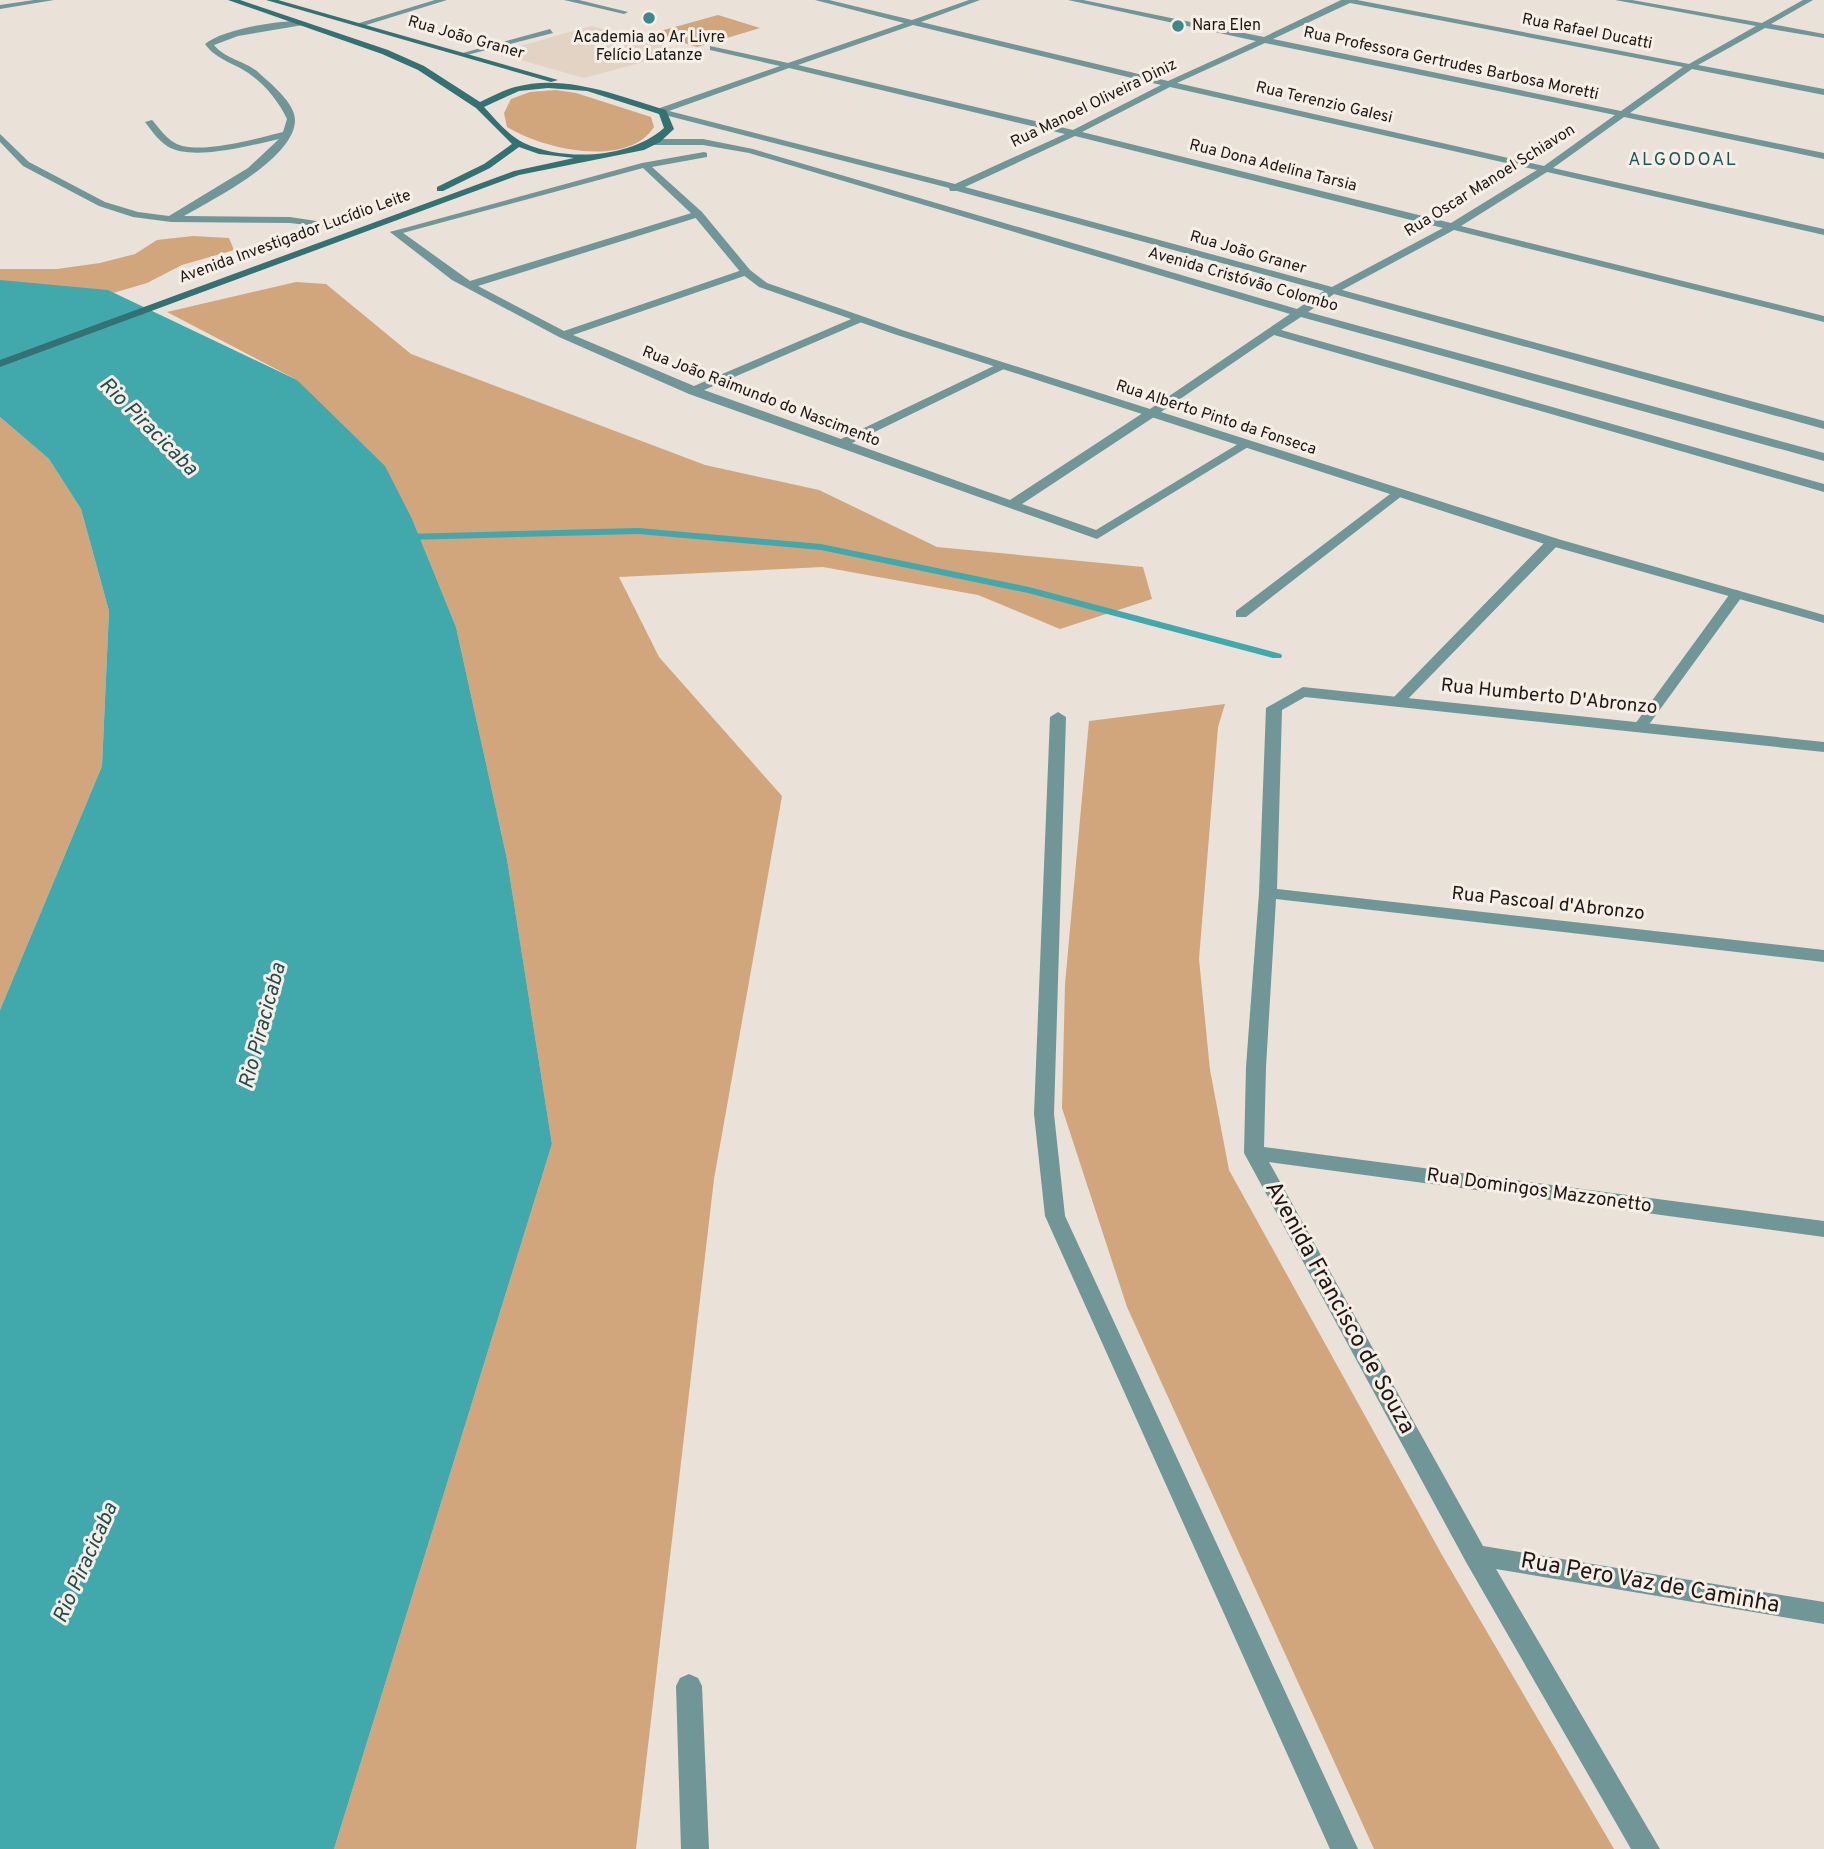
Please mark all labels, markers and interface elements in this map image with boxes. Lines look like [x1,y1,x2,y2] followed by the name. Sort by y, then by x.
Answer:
[641,10,657,26] marker: Academia ao Ar Livre Felício Latanze
[1520,10,1654,54] street label: Rua Rafael Ducatti
[405,12,527,64] street label: Rua João Graner
[1192,16,1261,36] place label: Nara Elen
[1170,18,1186,34] marker: Nara Elen
[1301,23,1601,105] street label: Rua Professora Gertrudes Barbosa Moretti
[573,28,725,66] place label: Academia ao Ar Livre Felício Latanze
[1008,55,1180,153] street label: Rua Manoel Oliveira Diniz
[1254,78,1394,128] street label: Rua Terenzio Galesi
[1401,120,1579,242] street label: Rua Oscar Manoel Schiavon
[1187,135,1359,197] street label: Rua Dona Adelina Tarsia
[1628,149,1738,172] district label: ALGODOAL
[176,186,414,288] street label: Avenida Investigador Lucídio Leite
[1187,227,1309,279] street label: Rua João Graner
[1146,243,1341,317] street label: Avenida Cristóvão Colombo
[639,342,883,452] street label: Rua João Raimundo do Nascimento
[93,372,203,482] water label: Rio Piracicaba
[1113,376,1319,460] street label: Rua Alberto Pinto da Fonseca
[1440,674,1658,720] street label: Rua Humberto D'Abronzo
[1450,882,1646,926] street label: Rua Pascoal d'Abronzo
[233,960,293,1092] water label: Rio Piracicaba
[1425,1163,1653,1219] street label: Rua Domingos Mazzonetto
[1257,1176,1421,1440] street label: Avenida Francisco de Souza
[47,1498,125,1627] water label: Rio Piracicaba
[1518,1547,1782,1621] street label: Rua Pero Vaz de Caminha

